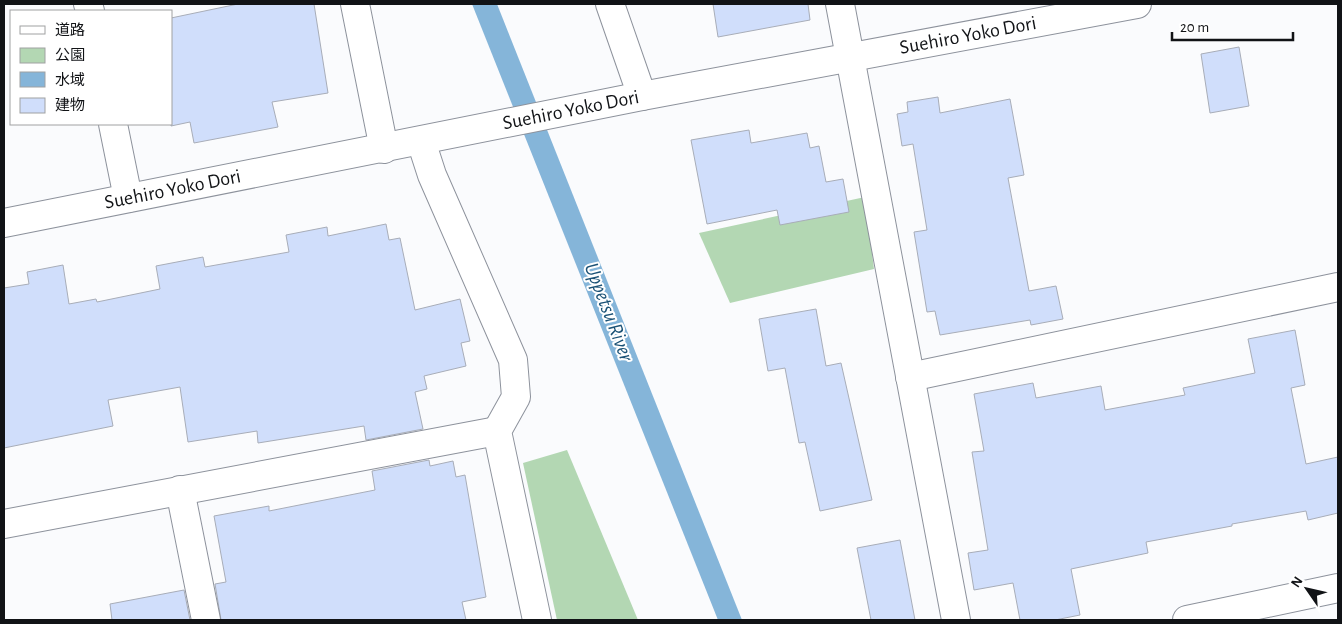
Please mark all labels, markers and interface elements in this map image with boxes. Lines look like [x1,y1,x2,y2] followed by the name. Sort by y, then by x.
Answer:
[10,10,172,125] legend
[1172,10,1293,42] scale bar
[898,13,1038,58] street label: Suehiro Yoko Dori
[1180,20,1209,35] text: 20 m
[55,22,85,38] text: 道路
[55,47,85,63] text: 公園
[55,72,85,88] text: 水域
[501,87,641,133] street label: Suehiro Yoko Dori
[55,97,85,113] text: 建物
[103,166,243,213] street label: Suehiro Yoko Dori
[580,260,638,366] water label: Uppetsu River
[1282,564,1332,614] north arrow
[1289,574,1306,590] text: N

